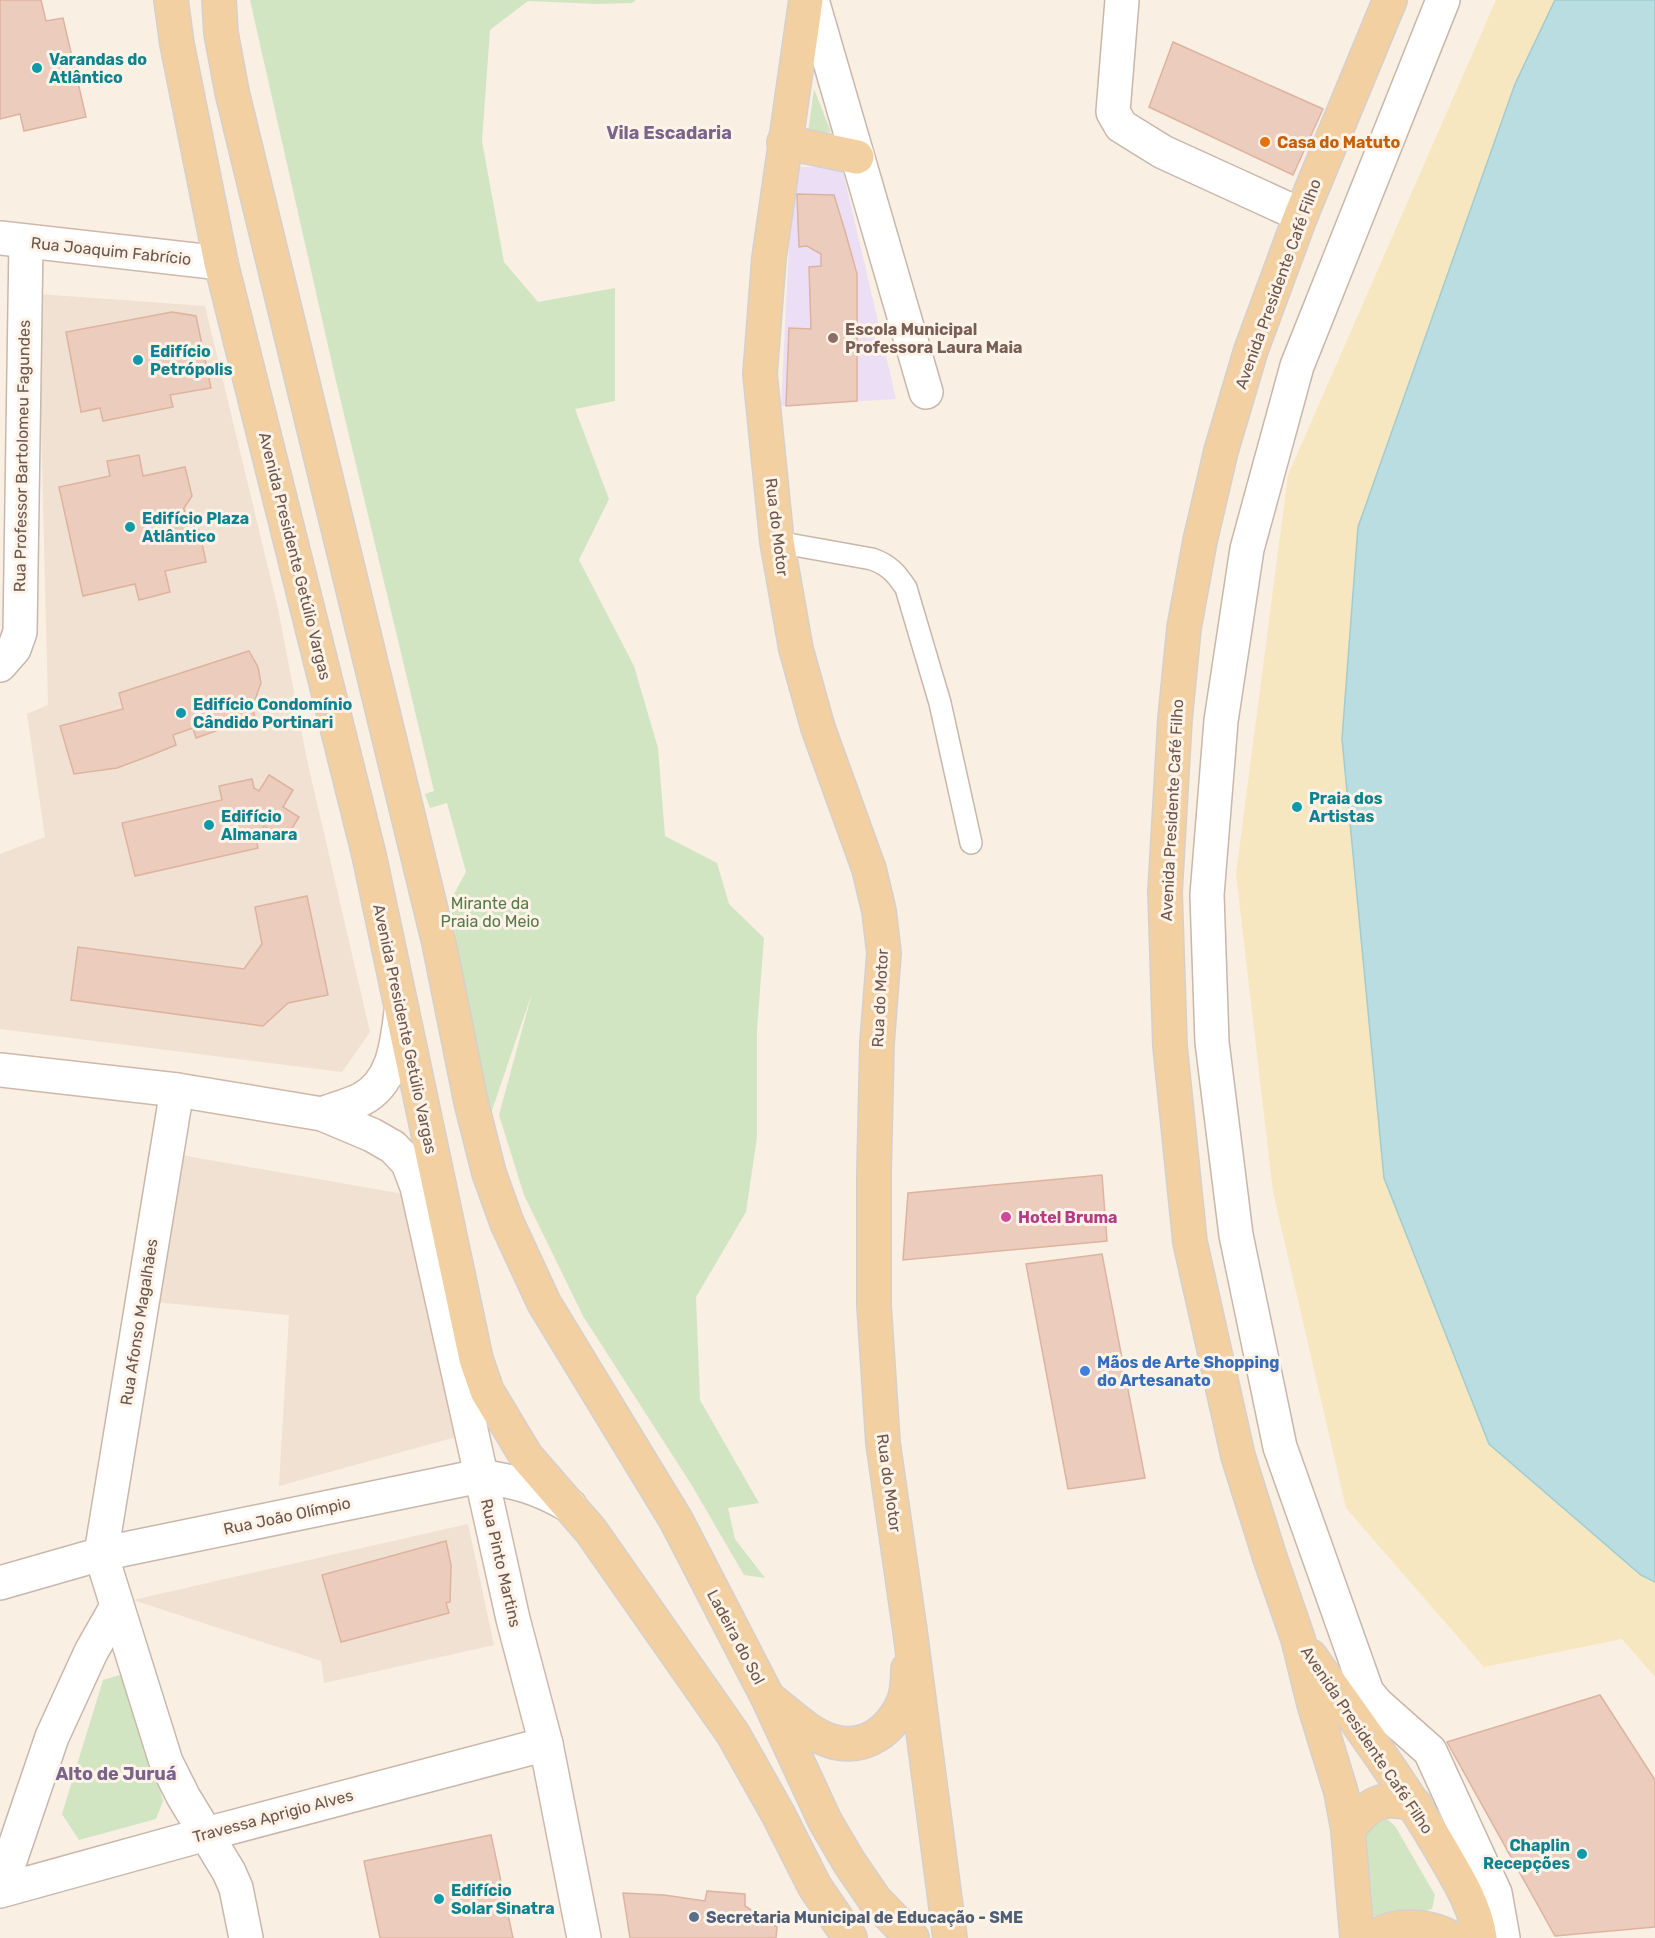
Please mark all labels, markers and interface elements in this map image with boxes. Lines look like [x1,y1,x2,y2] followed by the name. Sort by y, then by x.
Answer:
[49,50,147,87] place label: Varandas do Atlântico
[30,61,44,75] marker: Varandas do Atlântico
[606,122,732,144] district label: Vila Escadaria
[1277,133,1400,152] place label: Casa do Matuto
[1258,135,1272,149] marker: Casa do Matuto
[1231,176,1325,392] street label: Avenida Presidente Café Filho
[30,233,192,269] street label: Rua Joaquim Fabrício
[10,320,34,592] street label: Rua Professor Bartolomeu Fagundes
[845,320,1023,357] place label: Escola Municipal Professora Laura Maia
[826,331,840,345] marker: Escola Municipal Professora Laura Maia
[150,342,233,379] place label: Edifício Petrópolis
[131,353,145,367] marker: Edifício Petrópolis
[255,430,335,682] street label: Avenida Presidente Getúlio Vargas
[762,477,792,577] street label: Rua do Motor
[142,509,249,546] place label: Edifício Plaza Atlântico
[123,520,137,534] marker: Edifício Plaza Atlântico
[193,695,352,732] place label: Edifício Condomínio Cândido Portinari
[1157,698,1187,922] street label: Avenida Presidente Café Filho
[174,706,188,720] marker: Edifício Condomínio Cândido Portinari
[1309,789,1383,826] place label: Praia dos Artistas
[1290,800,1304,814] marker: Praia dos Artistas
[221,807,297,844] place label: Edifício Almanara
[202,818,216,832] marker: Edifício Almanara
[440,894,540,931] park label: Mirante da Praia do Meio
[369,902,441,1156] street label: Avenida Presidente Getúlio Vargas
[868,948,892,1048] street label: Rua do Motor
[1018,1208,1118,1227] place label: Hotel Bruma
[999,1210,1013,1224] marker: Hotel Bruma
[116,1237,162,1407] street label: Rua Afonso Magalhães
[1097,1353,1279,1390] place label: Mãos de Arte Shopping do Artesanato
[1078,1364,1092,1378] marker: Mãos de Arte Shopping do Artesanato
[873,1433,905,1533] street label: Rua do Motor
[222,1493,352,1539] street label: Rua João Olímpio
[477,1497,525,1629] street label: Rua Pinto Martins
[703,1586,769,1688] street label: Ladeira do Sol
[1297,1643,1437,1837] street label: Avenida Presidente Café Filho
[55,1763,177,1785] district label: Alto de Juruá
[191,1785,355,1847] street label: Travessa Aprigio Alves
[1483,1836,1570,1873] place label: Chaplin Recepções
[1575,1847,1589,1861] marker: Chaplin Recepções
[451,1881,555,1918] place label: Edifício Solar Sinatra
[432,1892,446,1906] marker: Edifício Solar Sinatra
[706,1908,1023,1927] place label: Secretaria Municipal de Educação - SME
[687,1910,701,1924] marker: Secretaria Municipal de Educação - SME

